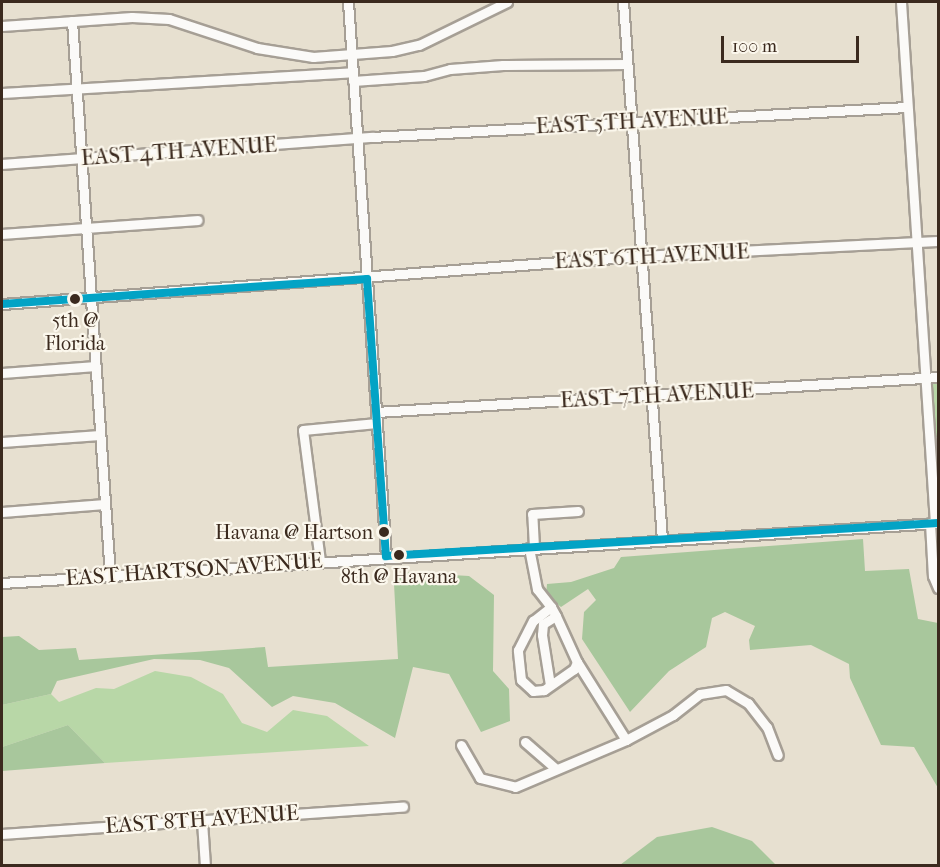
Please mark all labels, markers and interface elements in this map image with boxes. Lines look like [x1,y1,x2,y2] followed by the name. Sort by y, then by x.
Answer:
[724,24,862,62] scale bar
[732,36,777,57] text: 100 m
[535,104,729,140] street label: EAST 5TH AVENUE
[80,132,278,172] street label: EAST 4TH AVENUE
[554,239,750,275] street label: EAST 6TH AVENUE
[69,293,81,305] marker: 5th @ Florida
[45,308,105,355] place label: 5th @ Florida
[559,378,755,414] street label: EAST 7TH AVENUE
[215,520,373,544] place label: Havana @ Hartson
[378,526,390,538] marker: Havana @ Hartson
[64,548,324,592] street label: EAST HARTSON AVENUE
[393,549,405,561] marker: 8th @ Havana
[341,564,457,588] place label: 8th @ Havana
[104,800,300,840] street label: EAST 8TH AVENUE

